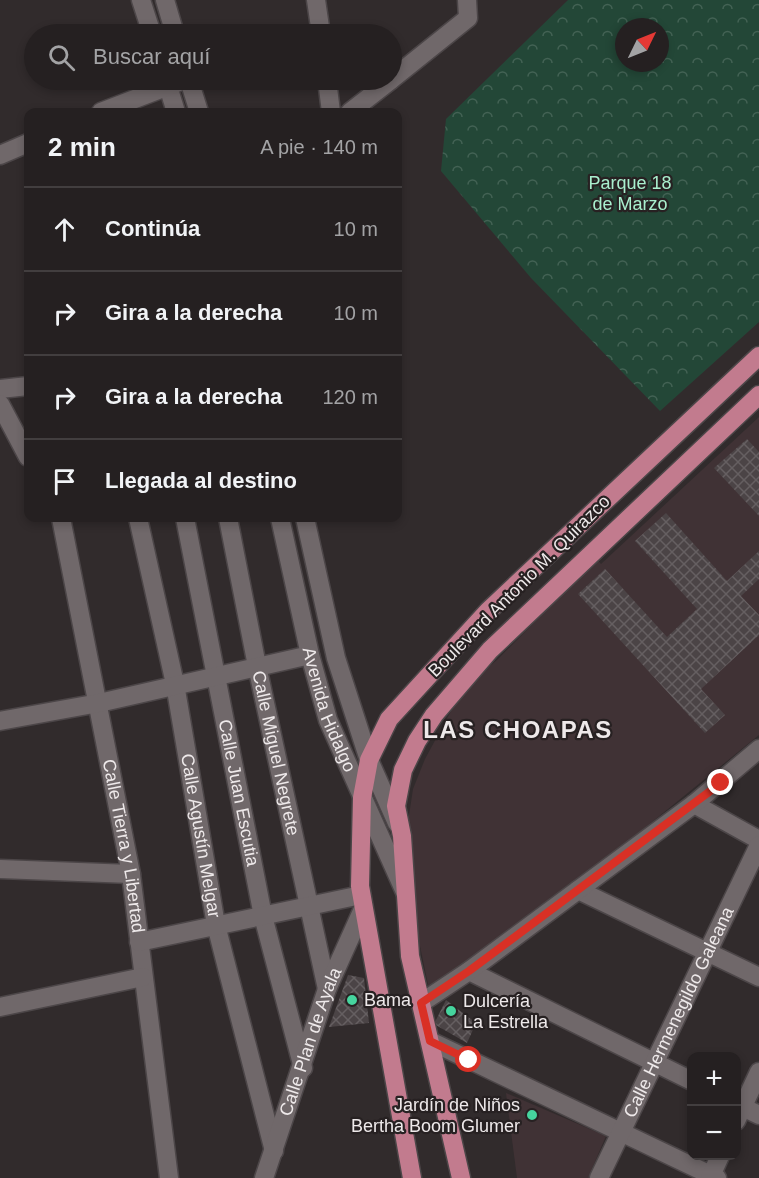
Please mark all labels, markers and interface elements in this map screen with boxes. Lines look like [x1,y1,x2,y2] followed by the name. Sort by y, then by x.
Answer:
[615,18,669,72] north arrow
[24,24,402,90] search box
[45,41,78,74] icon: search
[93,44,210,69] text: Buscar aquí
[48,132,116,162] text: 2 min
[260,136,378,158] text: A pie · 140 m
[588,173,672,214] park label: Parque 18 de Marzo
[48,213,81,246] icon: ahead
[105,216,200,241] text: Continúa
[334,218,378,240] text: 10 m
[48,297,81,330] icon: right
[105,300,282,325] text: Gira a la derecha
[334,302,378,324] text: 10 m
[48,381,81,414] icon: right
[105,384,282,409] text: Gira a la derecha
[322,386,378,408] text: 120 m
[48,465,81,498] icon: arrive
[105,468,297,493] text: Llegada al destino
[424,491,614,681] street label: Boulevard Antonio M. Quirazco
[299,645,360,775] street label: Avenida Hidalgo
[248,669,303,837] street label: Calle Miguel Negrete
[423,716,613,743] district label: LAS CHOAPAS
[215,718,263,869] street label: Calle Juan Escutia
[177,752,225,919] street label: Calle Agustín Melgar
[99,757,148,934] street label: Calle Tierra y Libertad
[707,769,733,795] route end
[620,903,738,1121] street label: Calle Hermenegildo Galeana
[275,963,346,1118] street label: Calle Plan de Ayala
[364,990,412,1010] place label: Bama
[463,991,549,1032] place label: Dulcería La Estrella
[345,993,359,1007] marker: Bama
[444,1004,458,1018] marker: Dulcería La Estrella
[455,1046,481,1072] route start
[687,1052,741,1160] map controls
[687,1052,741,1106] button: +
[351,1095,520,1136] place label: Jardín de Niños Bertha Boom Glumer
[687,1106,741,1160] button: −
[525,1108,539,1122] marker: Jardín de Niños Bertha Boom Glumer

